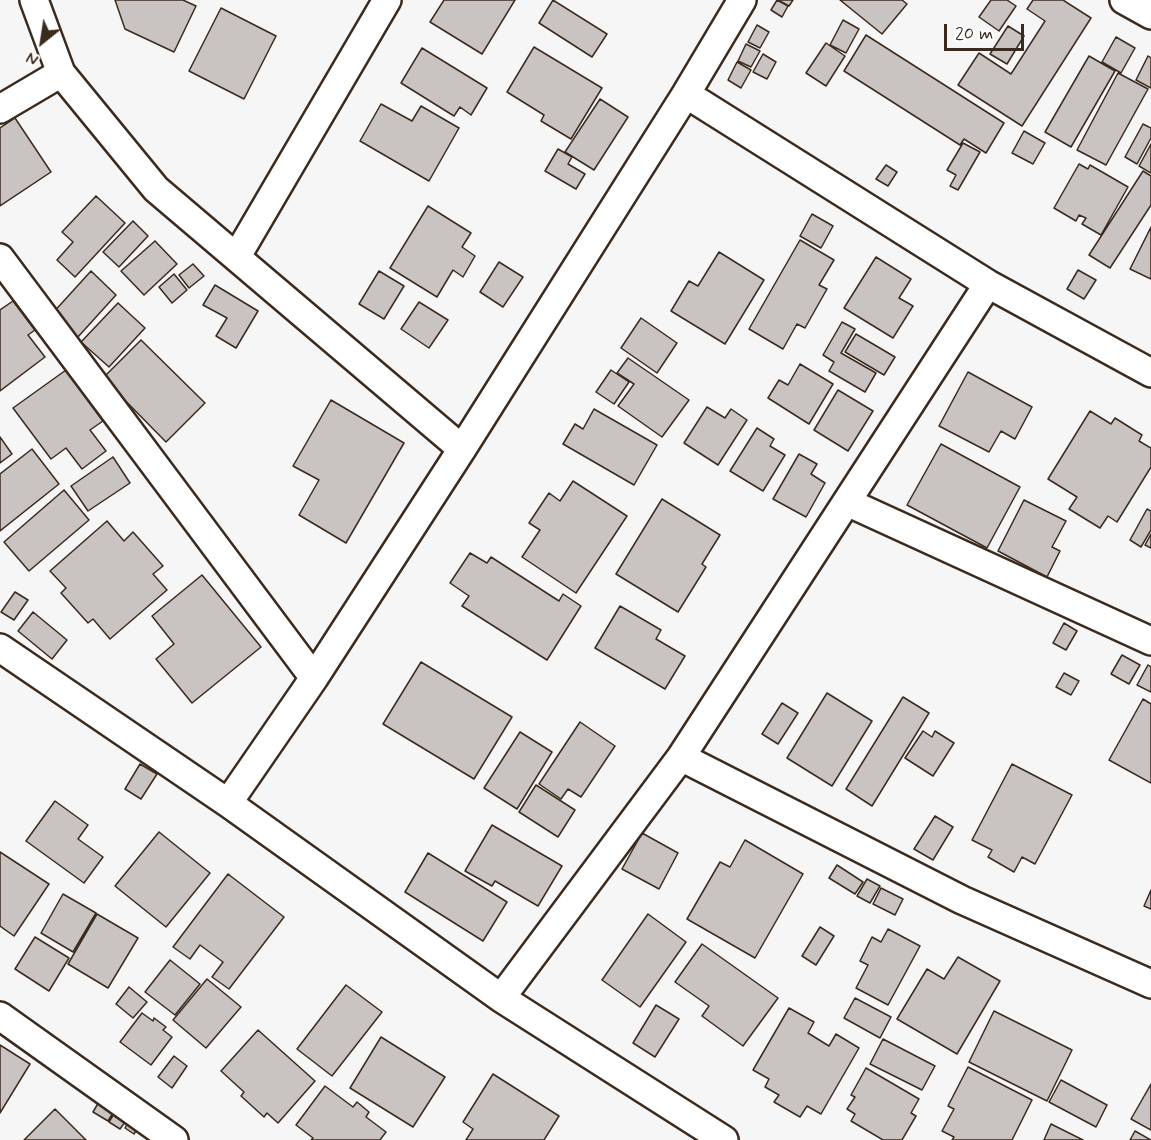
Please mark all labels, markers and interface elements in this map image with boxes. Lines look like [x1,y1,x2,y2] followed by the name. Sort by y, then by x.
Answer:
[12,12,72,72] north arrow
[947,12,1026,50] scale bar
[955,22,993,46] text: 20 m
[23,46,43,70] text: N

